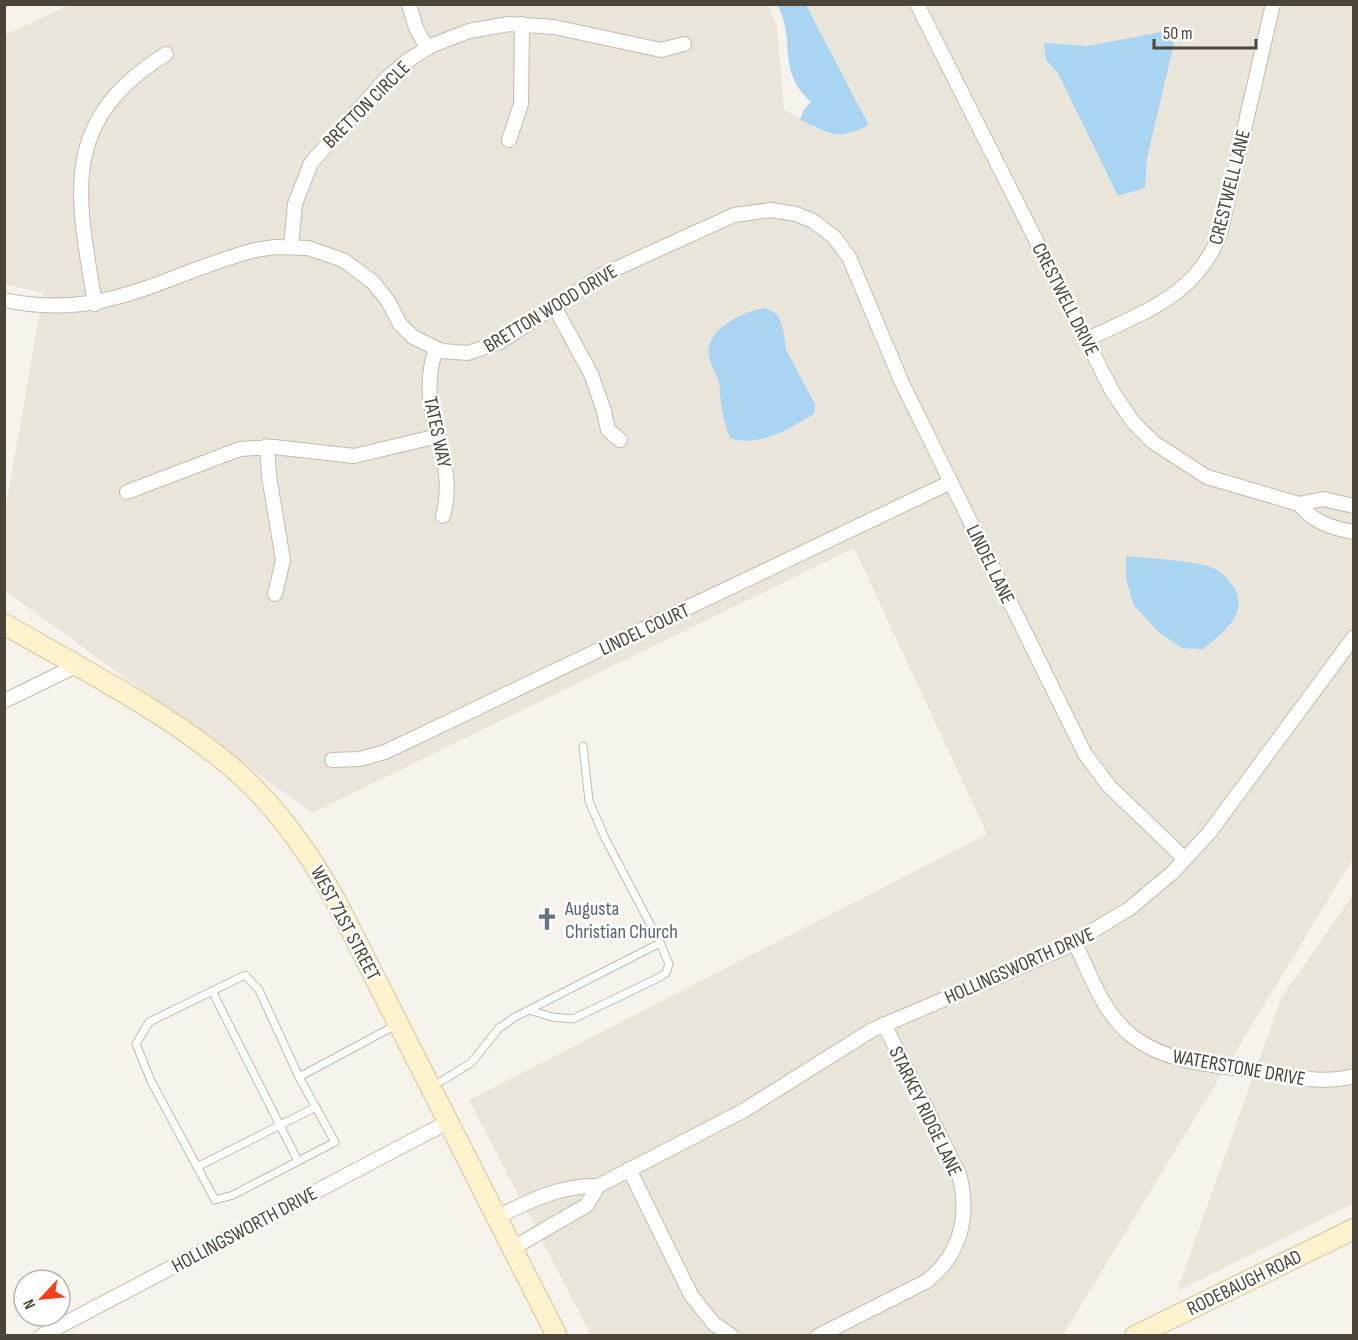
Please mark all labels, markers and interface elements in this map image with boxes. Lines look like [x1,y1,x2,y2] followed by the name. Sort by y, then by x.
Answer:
[1154,12,1256,50] scale bar
[1163,23,1193,44] text: 50 m
[318,56,415,153] street label: BRETTON CIRCLE
[1204,127,1256,247] street label: CRESTWELL LANE
[1026,239,1104,360] street label: CRESTWELL DRIVE
[479,260,622,358] street label: BRETTON WOOD DRIVE
[418,395,456,470] street label: TATES WAY
[961,521,1019,608] street label: LINDEL LANE
[596,599,693,661] street label: LINDEL COURT
[305,862,385,985] street label: WEST 71ST STREET
[564,897,678,944] place label: Augusta Christian Church
[534,906,560,932] church icon: Augusta Christian Church
[941,922,1098,1010] street label: HOLLINGSWORTH DRIVE
[883,1043,967,1180] street label: STARKEY RIDGE LANE
[1171,1045,1307,1091] street label: WATERSTONE DRIVE
[168,1181,321,1278] street label: HOLLINGSWORTH DRIVE
[1183,1245,1306,1321] street label: RODEBAUGH ROAD
[12,1268,72,1328] north arrow
[19,1296,40,1312] text: N

